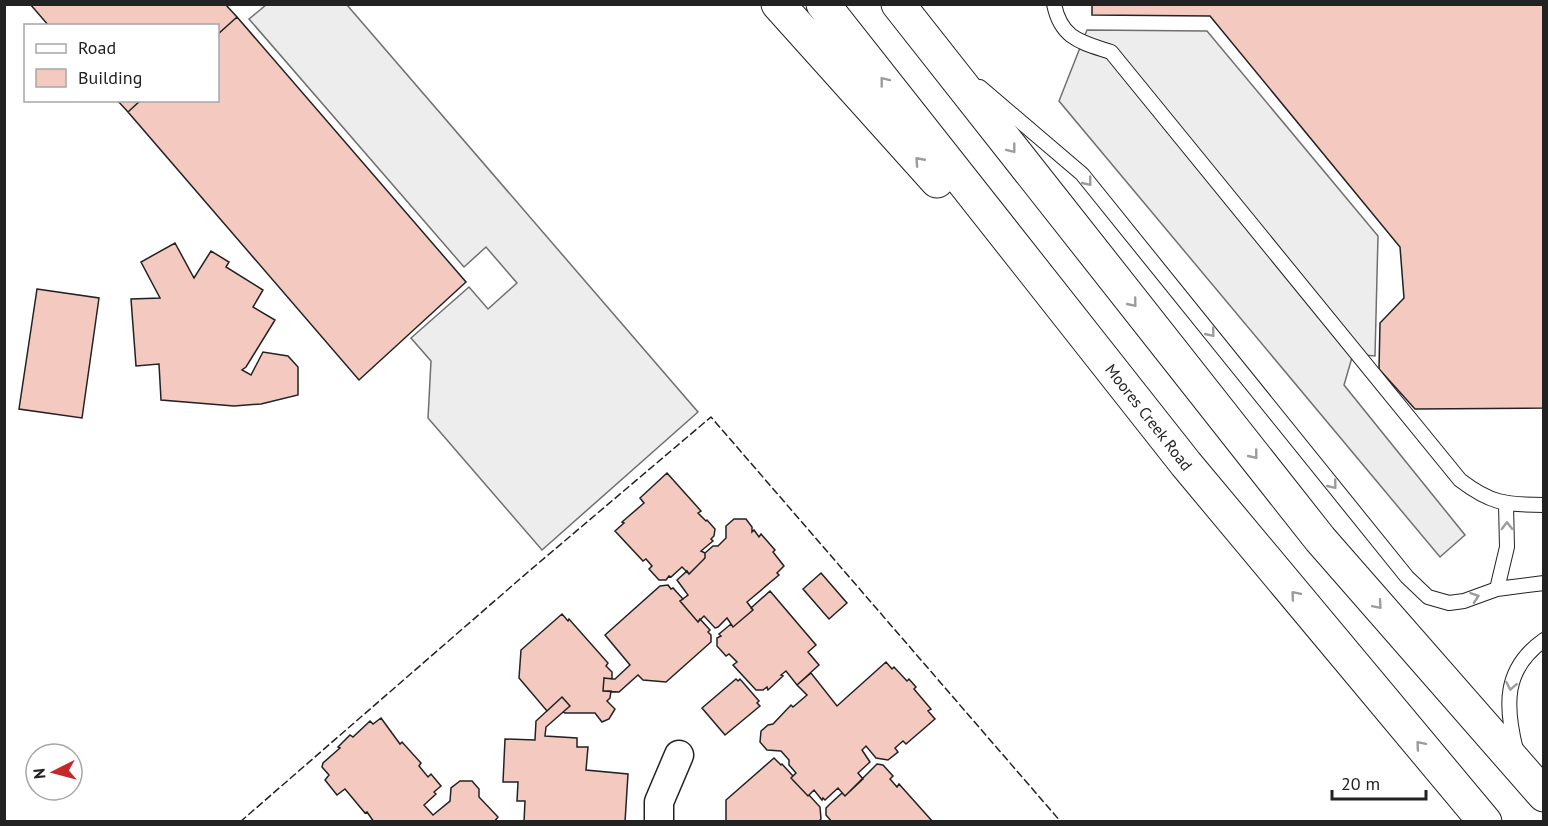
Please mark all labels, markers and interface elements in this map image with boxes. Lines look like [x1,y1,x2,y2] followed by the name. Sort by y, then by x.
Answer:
[24,24,219,102] legend
[78,36,116,59] text: Road
[78,66,142,89] text: Building
[880,77,891,88] one-way arrow
[1005,143,1016,154] one-way arrow
[915,158,926,168] one-way arrow
[1081,175,1092,186] one-way arrow
[1125,296,1136,307] one-way arrow
[1203,327,1214,338] one-way arrow
[1101,360,1197,474] street label: Moores Creek Road
[1247,449,1258,460] one-way arrow
[1326,478,1337,489] one-way arrow
[1500,522,1513,531] one-way arrow
[1291,591,1302,602] one-way arrow
[1469,592,1480,604] one-way arrow
[1371,599,1382,610] one-way arrow
[1505,681,1518,691] one-way arrow
[1416,741,1427,752] one-way arrow
[24,742,84,802] north arrow
[1332,763,1426,801] scale bar
[29,767,50,780] text: N
[1341,772,1380,795] text: 20 m

